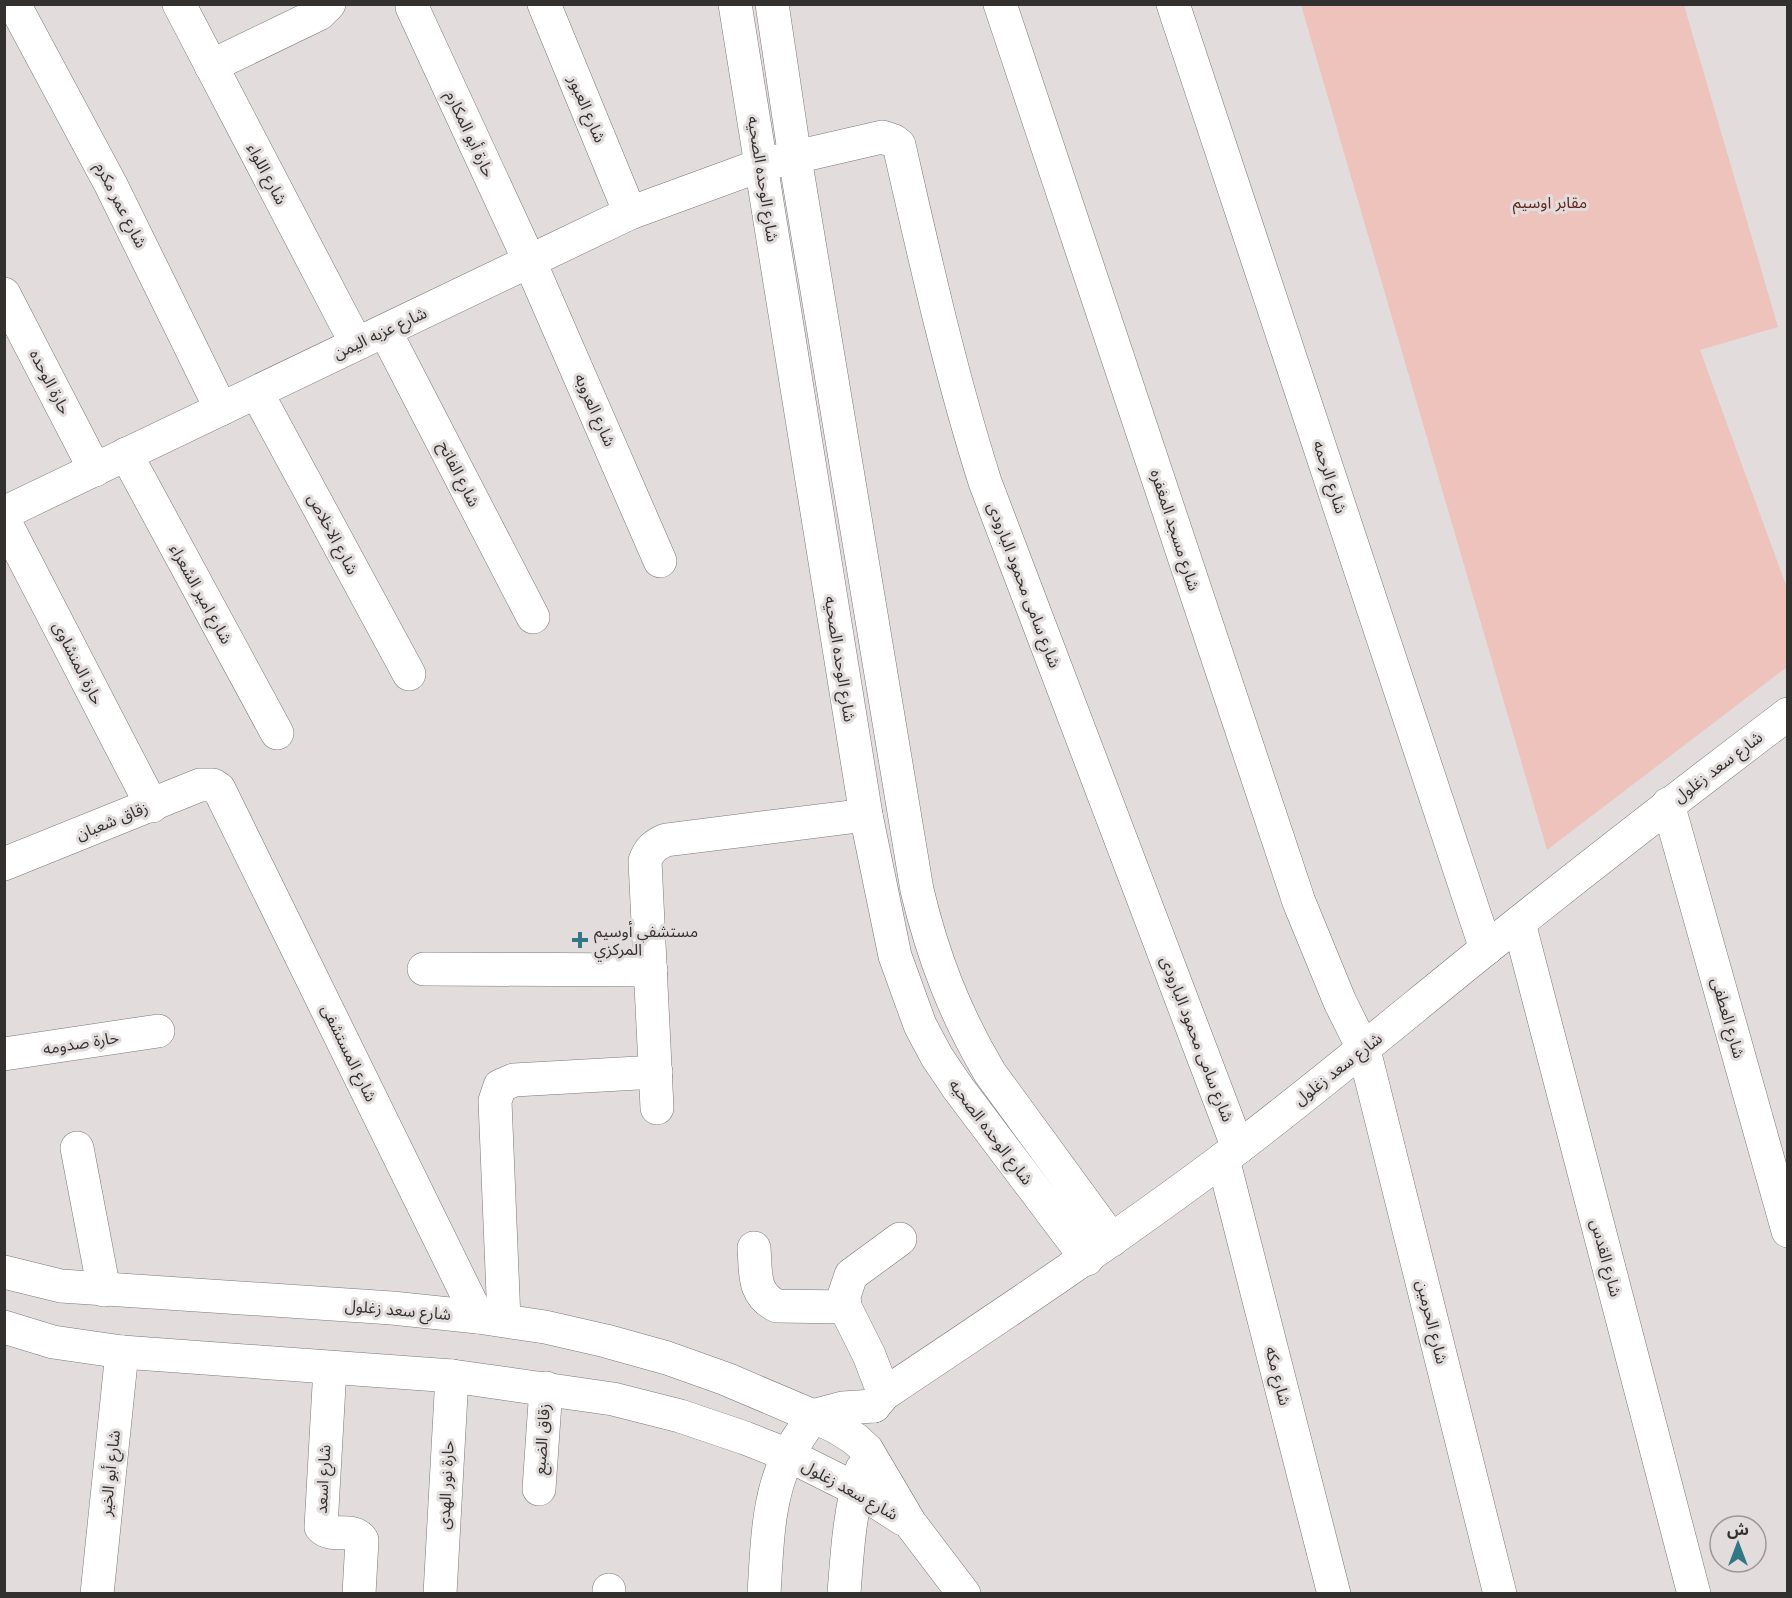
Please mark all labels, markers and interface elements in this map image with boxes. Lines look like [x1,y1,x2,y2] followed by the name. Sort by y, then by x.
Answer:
[561,72,609,146] street label: شارع العبور
[439,88,498,182] street label: حارة أبو المكارم
[741,115,781,244] street label: شارع الوحده الصحيه
[240,141,290,209] street label: شارع اللواء
[89,159,150,252] street label: شارع عمر مكرم
[1513,194,1587,215] park label: مقابر اوسيم
[331,304,431,366] street label: شارع عزبه اليمن
[26,347,74,418] street label: حارة الوحده
[568,371,619,450] street label: شارع العروبه
[432,438,483,511] street label: شارع الفاتح
[1306,438,1350,517] street label: شارع الرحمه
[1144,467,1203,594] street label: شارع مسجد المغفره
[301,491,361,579] street label: شارع الاخلاص
[981,500,1063,672] street label: شارع سامى محمود البارودى
[163,541,235,649] street label: شارع امير الشعراء
[818,595,858,724] street label: شارع الوحده الصحيه
[49,619,106,708] street label: حارة المنشاوى
[1670,728,1768,809] street label: شارع سعد زغلول
[74,799,151,844] street label: زقاق شعبان
[594,921,698,961] place label: مستشفي أوسيم المركزي
[571,931,589,949] marker: مستشفي أوسيم المركزي
[1154,954,1236,1126] street label: شارع سامى محمود البارودى
[1705,976,1748,1061] street label: شارع العطفى
[315,1002,380,1106] street label: شارع المستشفى
[42,1029,120,1058] street label: حارة صدومه
[1291,1030,1388,1112] street label: شارع سعد زغلول
[943,1076,1036,1190] street label: شارع الوحده الصحيه
[1584,1217,1624,1300] street label: شارع القدس
[1410,1278,1451,1367] street label: شارع الحرمين
[344,1297,452,1327] street label: شارع سعد زغلول
[1259,1345,1293,1408] street label: شارع مكه
[531,1403,557,1475] street label: زقاق الضبع
[96,1429,127,1518] street label: شارع أبو الخير
[435,1440,458,1530] street label: حارة نور الهدى
[313,1444,337,1514] street label: شارع اسعد
[797,1457,901,1527] street label: شارع سعد زغلول
[1708,1514,1768,1574] north arrow
[1727,1521,1749,1539] text: ش

